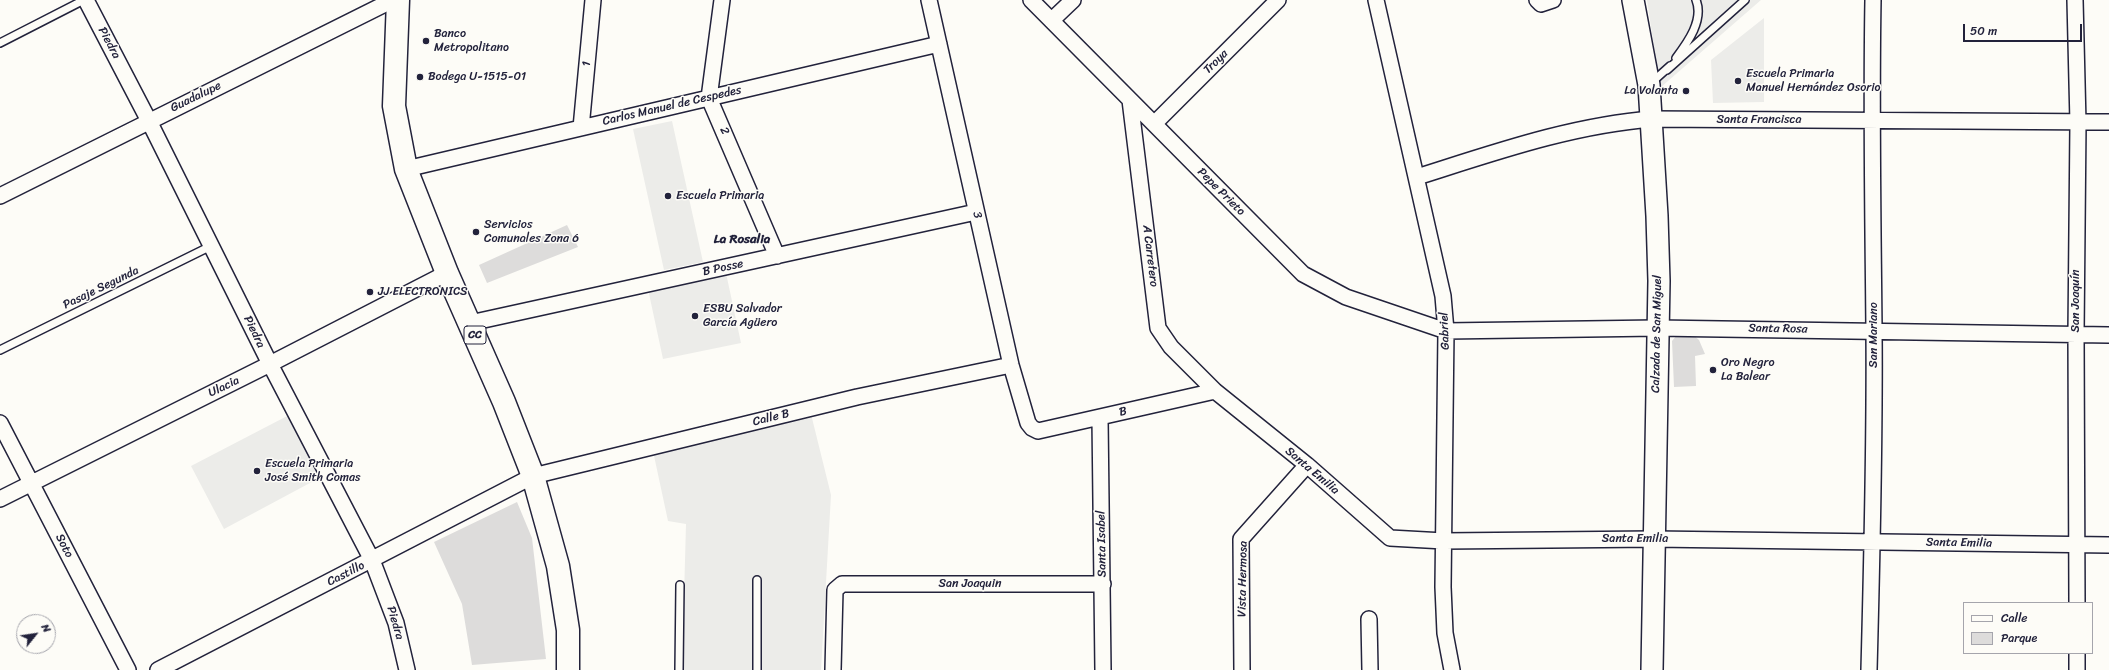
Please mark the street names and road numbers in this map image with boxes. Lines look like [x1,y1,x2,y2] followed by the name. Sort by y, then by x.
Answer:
[95,25,123,61] street label: Piedra
[1201,47,1231,77] street label: Troya
[580,61,594,67] street label: 1
[168,79,224,115] street label: Guadalupe
[601,83,743,129] street label: Carlos Manuel de Cespedes
[1716,113,1802,127] street label: Santa Francisca
[716,125,732,137] street label: 2
[1194,165,1248,219] street label: Pepe Prieto
[969,210,985,220] street label: 3
[1139,224,1161,288] street label: A Carretero
[701,257,745,279] street label: B Posse
[61,263,141,313] street label: Pasaje Segunda
[2069,270,2083,332] street label: San Joaquín
[1649,275,1665,393] street label: Calzada de San Miguel
[1867,302,1881,368] street label: San Mariano
[1437,312,1453,350] street label: Gabriel
[240,314,268,350] street label: Piedra
[1748,321,1808,337] street label: Santa Rosa
[464,326,486,344] road number: CC
[206,373,242,401] street label: Ulacia
[1118,404,1128,420] street label: B
[751,407,791,429] street label: Calle B
[1282,444,1342,498] street label: Santa Emilia
[1094,511,1110,577] street label: Santa Isabel
[52,532,76,560] street label: Soto
[1602,532,1668,546] street label: Santa Emilia
[1926,535,1992,551] street label: Santa Emilia
[1235,541,1251,617] street label: Vista Hermosa
[325,558,367,590] street label: Castillo
[939,577,1001,591] street label: San Joaquin
[383,605,407,641] street label: Piedra

